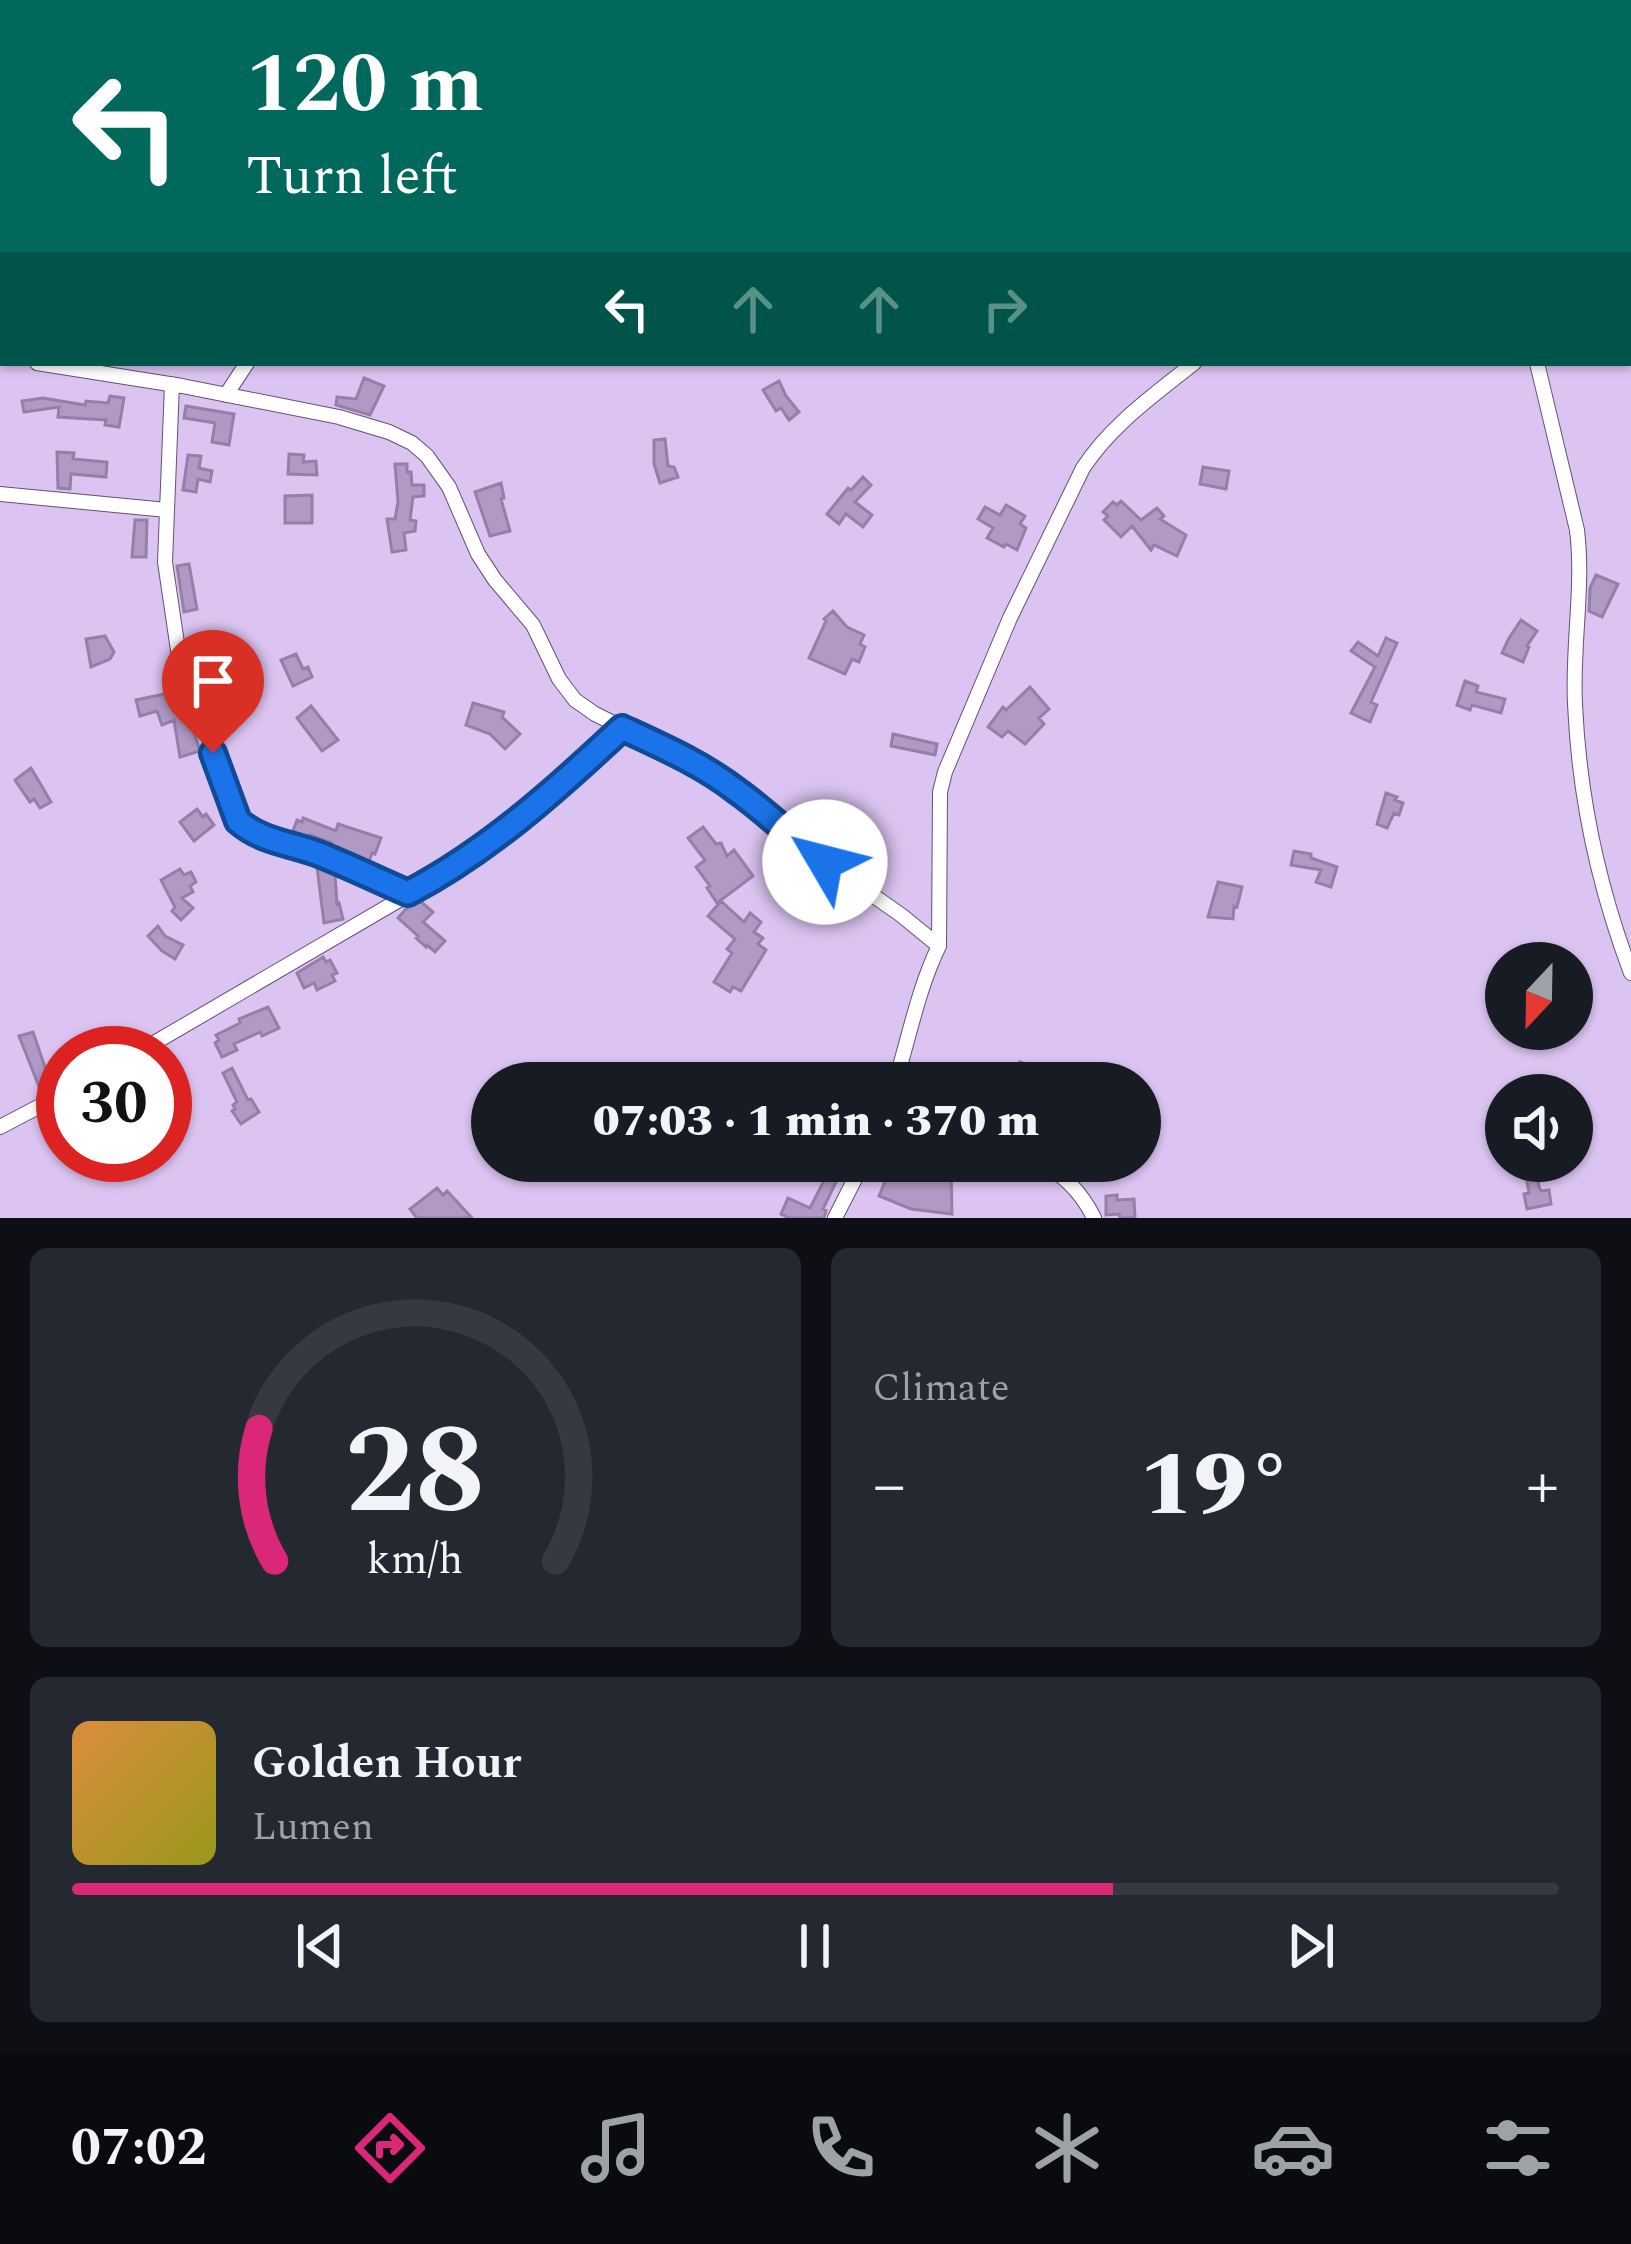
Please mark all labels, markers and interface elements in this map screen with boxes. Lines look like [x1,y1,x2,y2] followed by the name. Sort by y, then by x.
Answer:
[246,21,484,149] text: 120 m
[48,48,204,204] icon: left
[246,136,458,218] text: Turn left
[594,276,660,342] icon: left
[720,276,786,342] icon: ahead
[846,276,912,342] icon: ahead
[972,276,1038,342] icon: right
[162,630,264,753] pin
[180,648,246,714] icon: arrive
[762,799,888,925] position arrow
[1485,942,1593,1050] north arrow
[1485,942,1593,1182] map controls
[36,1026,192,1182] speed limit sign: 30
[1485,1074,1593,1182] button: sound
[593,1087,1039,1156] text: 07:03 · 1 min · 370 m
[873,1359,1010,1418] text: Climate
[345,1378,485,1568] text: 28
[1139,1418,1292,1555] text: 19°
[873,1436,906,1537] text: −
[1526,1436,1559,1537] text: +
[367,1527,464,1592] text: km/h
[252,1729,521,1798] text: Golden Hour
[252,1798,374,1857] text: Lumen
[287,1913,353,1979] icon: previous
[782,1913,848,1979] icon: pause
[1278,1913,1344,1979] icon: next
[348,2106,432,2190] icon: directions
[574,2106,658,2190] icon: music
[799,2106,883,2190] icon: phone
[1025,2106,1109,2190] icon: climate
[1251,2106,1335,2190] icon: car
[1476,2106,1560,2190] icon: filters
[71,2107,206,2189] text: 07:02

